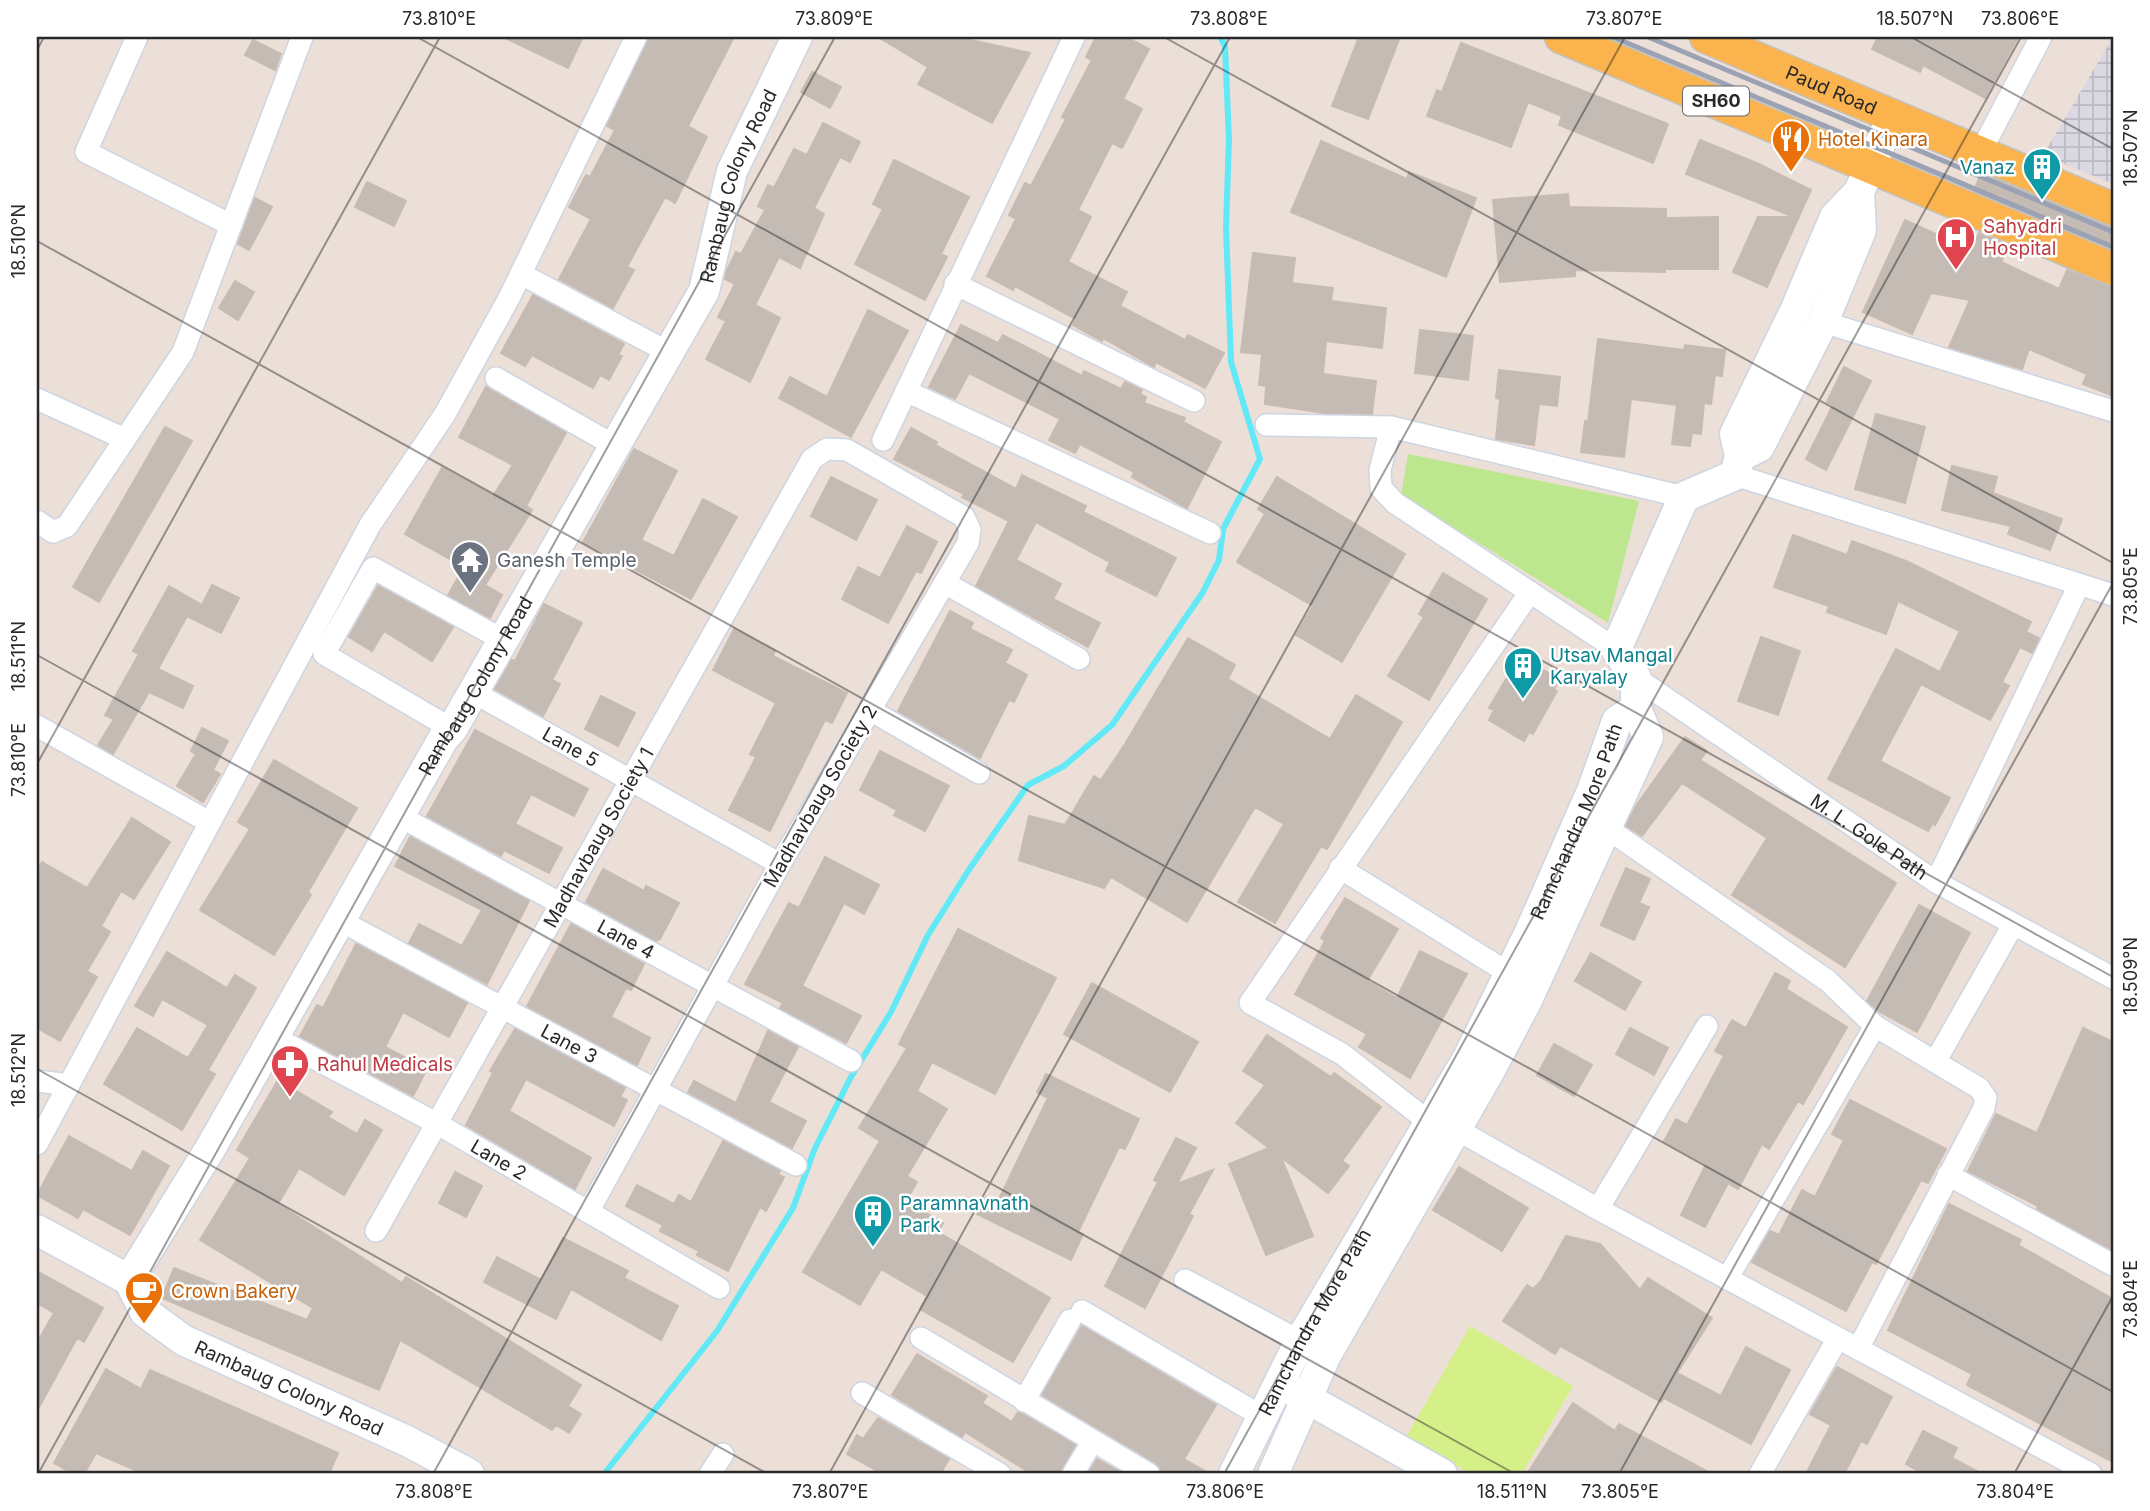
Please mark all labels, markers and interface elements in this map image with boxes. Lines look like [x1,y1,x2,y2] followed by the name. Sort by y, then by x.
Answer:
[402,8,476,29] text: 73.810°E
[795,8,873,29] text: 73.809°E
[1190,8,1268,29] text: 73.808°E
[1586,8,1662,29] text: 73.807°E
[1877,8,1953,29] text: 18.507°N
[1981,8,2059,29] text: 73.806°E
[1782,61,1880,120] street label: Paud Road
[695,86,782,286] street label: Rambaug Colony Road
[1683,86,1749,116] road number: SH60
[2120,110,2141,186] text: 18.507°N
[1770,118,1812,173] restaurant icon: Hotel Kinara
[1818,128,1928,151] place label: Hotel Kinara
[2021,146,2063,201] building icon: Vanaz
[1960,156,2015,179] place label: Vanaz
[8,204,29,278] text: 18.510°N
[1983,215,2062,260] place label: Sahyadri Hospital
[1935,216,1977,271] hospital icon: Sahyadri Hospital
[449,539,491,594] temple icon: Ganesh Temple
[2120,547,2141,625] text: 73.805°E
[497,549,637,572] place label: Ganesh Temple
[414,593,538,780] street label: Rambaug Colony Road
[8,621,29,691] text: 18.511°N
[1550,644,1673,689] place label: Utsav Mangal Karyalay
[1502,645,1544,700] building icon: Utsav Mangal Karyalay
[759,701,882,892] street label: Madhavbaug Society 2
[1526,720,1627,923] street label: Ramchandra More Path
[538,722,603,772] street label: Lane 5
[8,723,29,797] text: 73.810°E
[539,744,659,932] street label: Madhavbaug Society 1
[1806,789,1932,885] street label: M. L. Gole Path
[593,915,658,964] street label: Lane 4
[2120,937,2141,1015] text: 18.509°N
[537,1019,601,1068] street label: Lane 3
[8,1033,29,1107] text: 18.512°N
[269,1043,311,1098] pharmacy icon: Rahul Medicals
[317,1053,453,1076] place label: Rahul Medicals
[466,1135,530,1185] street label: Lane 2
[900,1192,1029,1237] place label: Paramnavnath Park
[852,1193,894,1248] building icon: Paramnavnath Park
[1254,1225,1376,1420] street label: Ramchandra More Path
[2120,1260,2141,1338] text: 73.804°E
[123,1270,165,1325] cafe icon: Crown Bakery
[171,1280,298,1303] place label: Crown Bakery
[191,1336,387,1441] street label: Rambaug Colony Road
[395,1481,473,1502] text: 73.808°E
[792,1481,868,1502] text: 73.807°E
[1186,1481,1264,1502] text: 73.806°E
[1477,1481,1547,1502] text: 18.511°N
[1581,1481,1659,1502] text: 73.805°E
[1976,1481,2054,1502] text: 73.804°E

